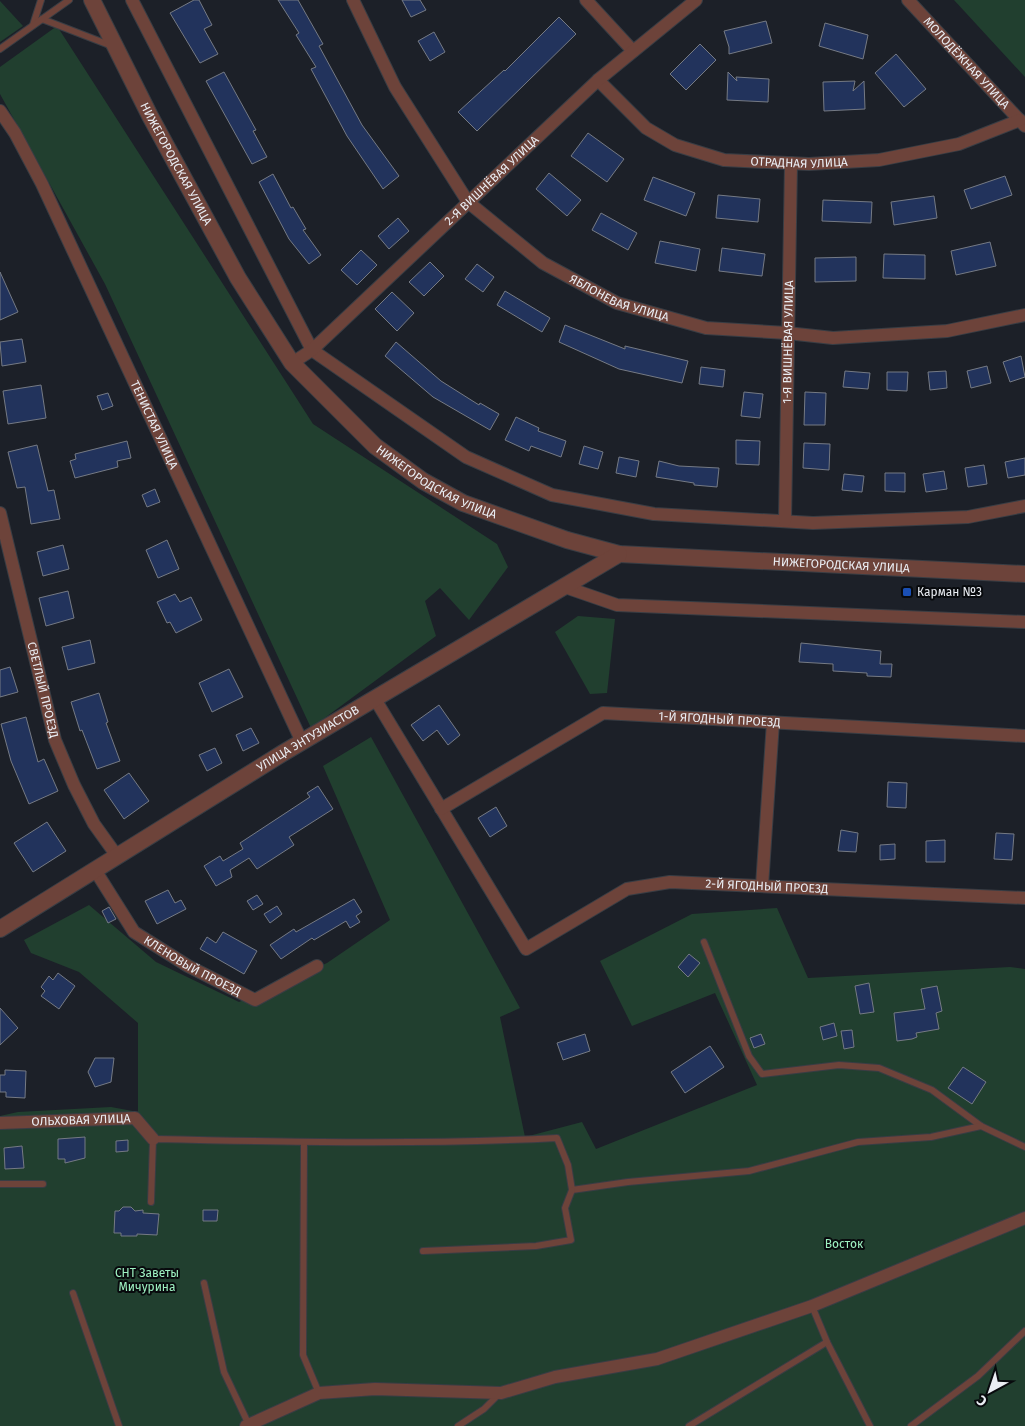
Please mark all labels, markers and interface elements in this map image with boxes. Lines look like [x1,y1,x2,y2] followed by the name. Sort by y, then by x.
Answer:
[921,14,1012,112] street label: МОЛОДЁЖНАЯ УЛИЦА
[137,100,215,227] street label: НИЖЕГОРОДСКАЯ УЛИЦА
[442,133,542,228] street label: 2-Я ВИШНЁВАЯ УЛИЦА
[750,154,848,171] street label: ОТРАДНАЯ УЛИЦА
[567,272,671,324] street label: ЯБЛОНЕВАЯ УЛИЦА
[780,280,796,404] street label: 1-Я ВИШНЁВАЯ УЛИЦА
[128,378,181,471] street label: ТЕНИСТАЯ УЛИЦА
[373,442,499,522] street label: НИЖЕГОРОДСКАЯ УЛИЦА
[772,555,910,575] street label: НИЖЕГОРОДСКАЯ УЛИЦА
[917,585,982,599] place label: Карман №3
[901,586,913,598] marker: Карман №3
[24,640,61,739] street label: СВЕТЛЫЙ ПРОЕЗД
[254,703,361,775] street label: УЛИЦА ЭНТУЗИАСТОВ
[658,709,781,730] street label: 1-Й ЯГОДНЫЙ ПРОЕЗД
[705,876,829,896] street label: 2-Й ЯГОДНЫЙ ПРОЕЗД
[141,933,244,999] street label: КЛЕНОВЫЙ ПРОЕЗД
[31,1111,131,1129] street label: ОЛЬХОВАЯ УЛИЦА
[825,1237,864,1251] park label: Восток
[115,1266,179,1294] park label: СНТ Заветы Мичурина
[965,1366,1015,1416] north arrow
[973,1391,991,1410] text: С

